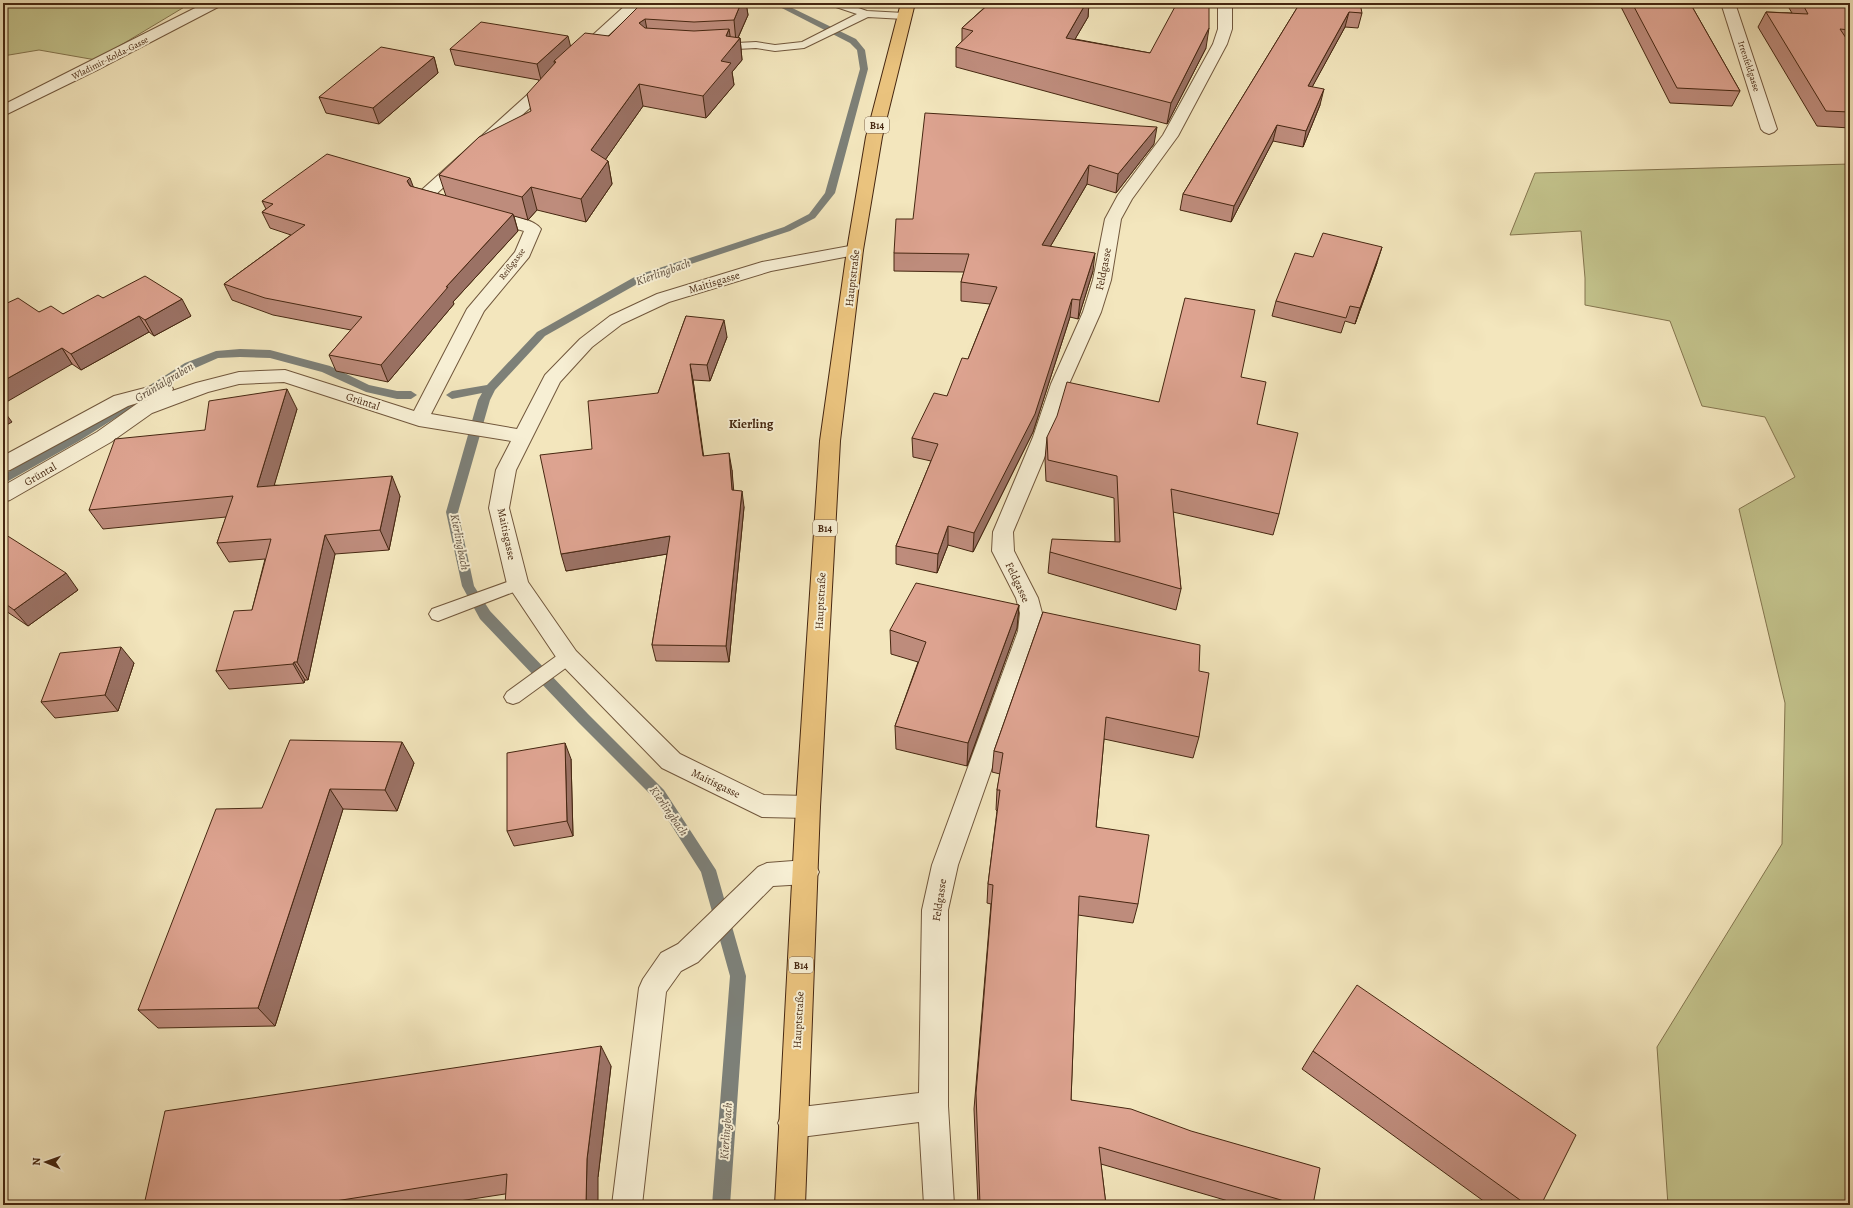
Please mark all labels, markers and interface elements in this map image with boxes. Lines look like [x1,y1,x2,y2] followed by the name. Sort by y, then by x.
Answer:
[69,33,150,83] street label: Wladimir-Kolda-Gasse
[1735,39,1763,93] street label: Irrenfeldgasse
[865,117,889,133] road number: B14
[496,246,528,282] street label: Reißgasse
[1092,247,1115,292] street label: Feldgasse
[842,249,863,307] street label: Hauptstraße
[633,255,693,289] water label: Kierlingbach
[687,268,742,297] street label: Maitisgasse
[132,358,196,406] water label: Grüntalgraben
[344,389,382,414] street label: Grüntal
[729,415,774,432] district label: Kierling
[21,459,59,490] street label: Grüntal
[494,507,519,562] street label: Maitisgasse
[447,512,473,572] water label: Kierlingbach
[813,520,837,536] road number: B14
[1002,560,1033,605] street label: Feldgasse
[812,572,829,630] street label: Hauptstraße
[689,765,743,802] street label: Maitisgasse
[646,783,692,839] water label: Kierlingbach
[929,878,950,922] street label: Feldgasse
[789,957,813,973] road number: B14
[790,991,807,1049] street label: Hauptstraße
[716,1102,736,1160] water label: Kierlingbach
[26,1142,66,1182] north arrow
[29,1157,44,1166] text: N

